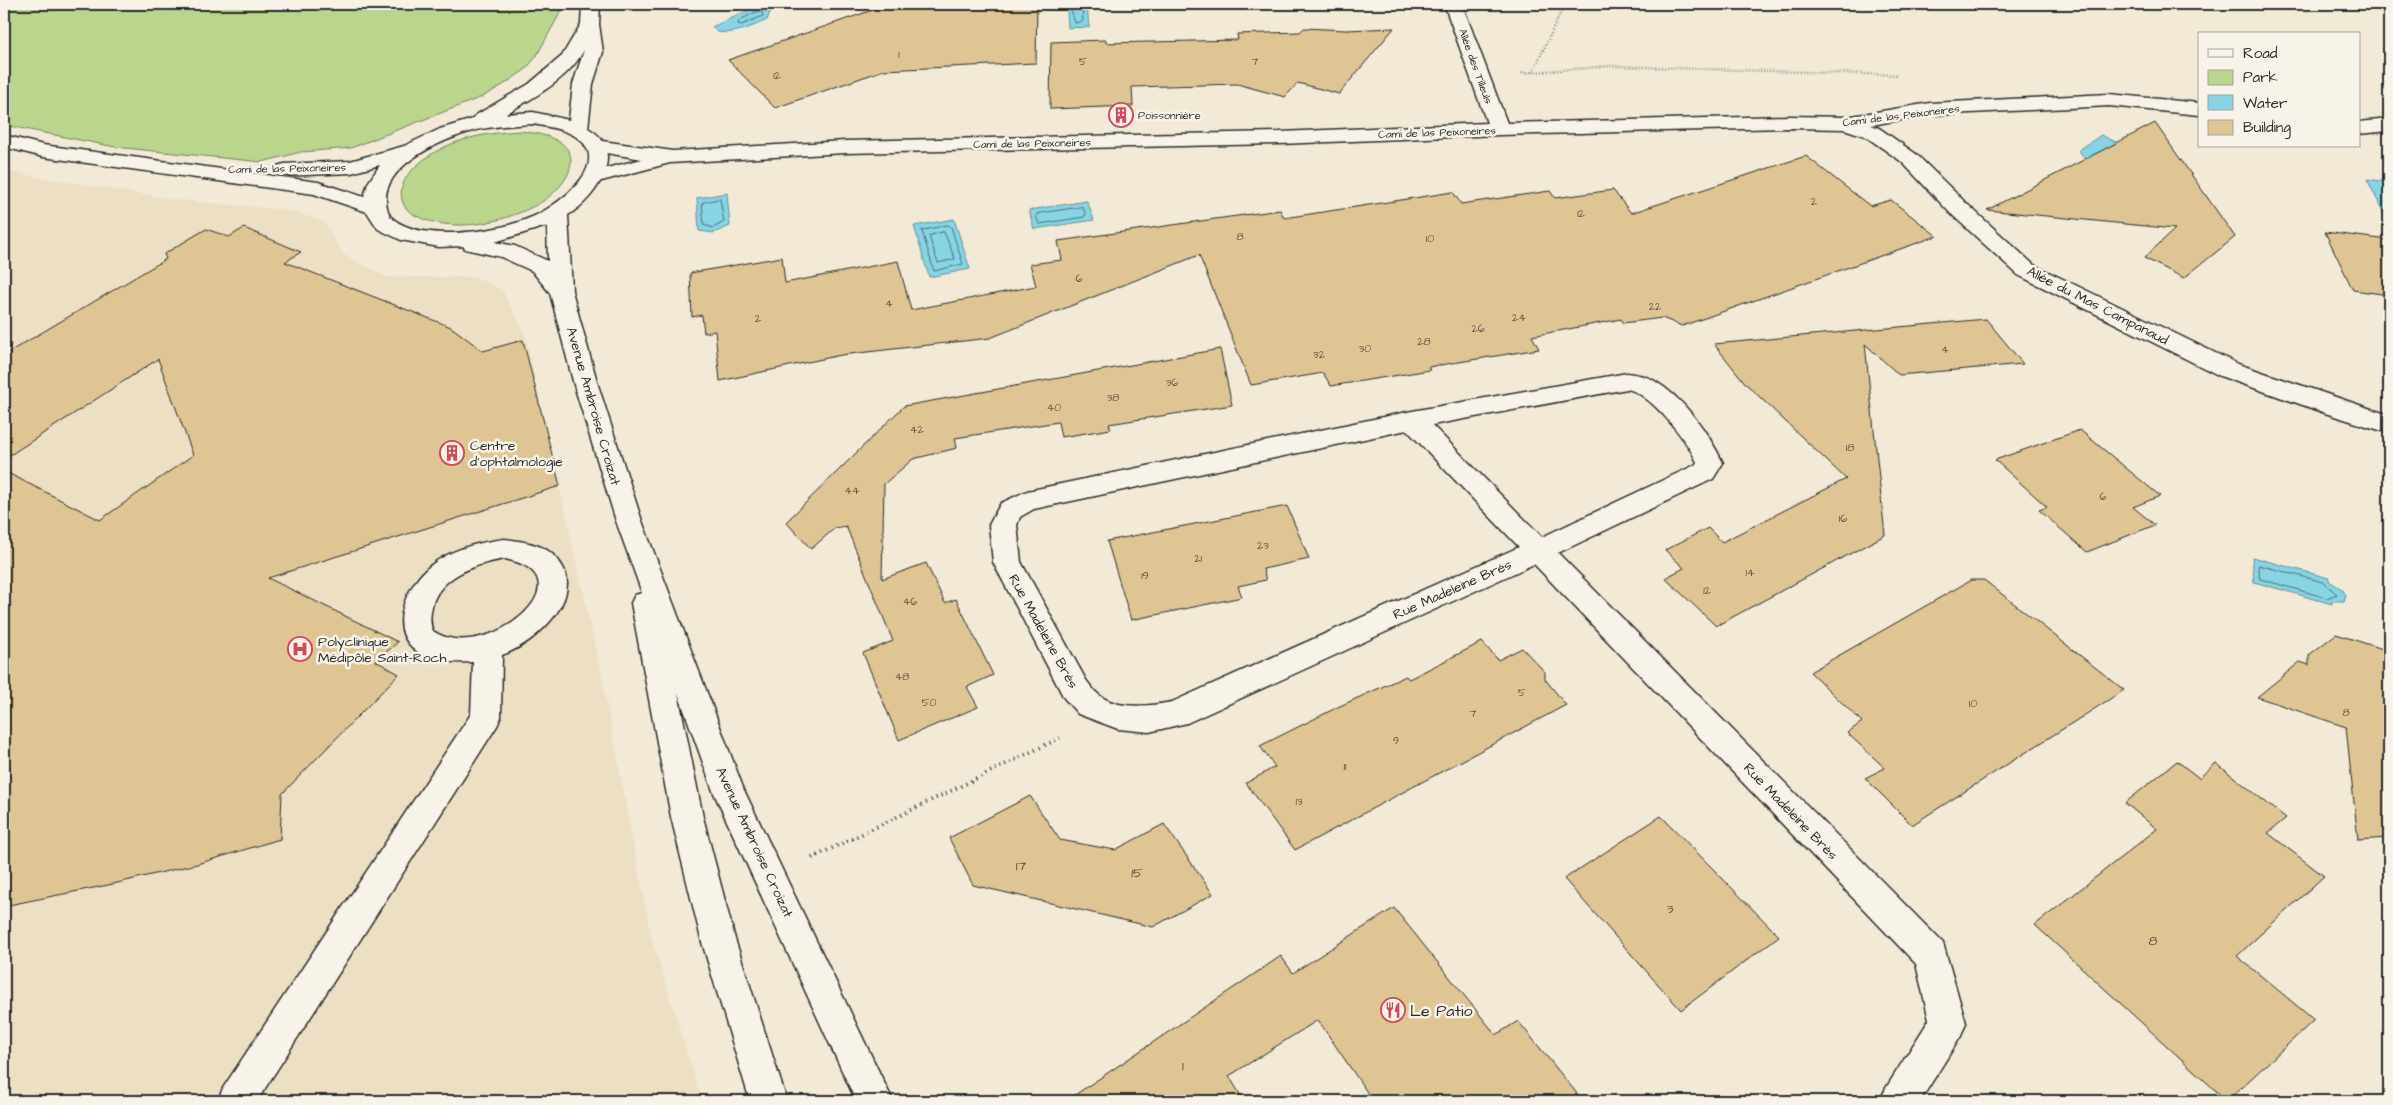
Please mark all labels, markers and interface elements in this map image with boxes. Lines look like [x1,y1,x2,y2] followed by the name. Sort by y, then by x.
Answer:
[1455,26,1496,106] street label: Allée des Tilleuls
[2198,32,2360,148] legend
[2243,43,2278,64] text: Road
[898,47,900,62] house number: 1
[1079,54,1087,69] house number: 5
[1252,54,1259,69] house number: 7
[2243,67,2278,88] text: Park
[773,68,782,83] house number: 12
[2243,93,2287,114] text: Water
[1842,101,1961,130] street label: Cami de las Peixoneires
[1108,102,1134,128] building icon: Poissonnière
[1138,108,1201,123] place label: Poissonnière
[2243,117,2291,139] text: Building
[1378,123,1497,142] street label: Cami de las Peixoneires
[973,135,1092,152] street label: Cami de las Peixoneires
[228,160,347,177] street label: Cami de las Peixoneires
[1811,194,1818,209] house number: 2
[1577,206,1586,221] house number: 12
[1236,229,1244,244] house number: 8
[1426,231,1434,246] house number: 10
[2023,261,2172,350] street label: Allée du Mas Campanaud
[1076,271,1083,286] house number: 6
[885,296,893,311] house number: 4
[1649,299,1662,314] house number: 22
[1512,310,1526,325] house number: 24
[755,311,762,326] house number: 2
[1471,321,1485,336] house number: 26
[561,325,625,488] street label: Avenue Ambroise Croizat
[1417,334,1431,349] house number: 28
[1359,341,1371,356] house number: 30
[1941,342,1949,357] house number: 4
[1313,347,1326,362] house number: 32
[1166,375,1178,390] house number: 36
[1107,390,1119,405] house number: 38
[1047,400,1061,415] house number: 40
[910,422,925,437] house number: 42
[470,436,563,472] place label: Centre d'ophtalmologie
[439,440,465,466] building icon: Centre d'ophtalmologie
[1846,440,1854,455] house number: 18
[845,483,860,498] house number: 44
[2100,489,2107,504] house number: 6
[1839,511,1847,526] house number: 16
[1257,538,1269,553] house number: 23
[1194,551,1202,566] house number: 21
[1390,555,1515,625] street label: Rue Madeleine Brès
[1746,565,1755,580] house number: 14
[1141,568,1149,583] house number: 19
[1003,571,1083,692] street label: Rue Madeleine Brès
[1703,583,1712,598] house number: 12
[903,594,917,609] house number: 46
[318,632,446,668] place label: Polyclinique Médipôle Saint-Roch
[287,636,313,662] hospital icon: Polyclinique Médipôle Saint-Roch
[895,669,909,684] house number: 48
[1518,685,1526,700] house number: 5
[922,695,936,710] house number: 50
[1969,696,1977,711] house number: 10
[2342,705,2350,720] house number: 8
[1470,706,1477,721] house number: 7
[1393,733,1399,748] house number: 9
[1344,759,1347,774] house number: 11
[1739,759,1842,865] street label: Rue Madeleine Brès
[710,764,798,921] street label: Avenue Ambroise Croizat
[1295,794,1303,809] house number: 13
[1016,856,1027,876] house number: 17
[1131,863,1143,883] house number: 15
[1666,899,1674,919] house number: 3
[2148,931,2158,951] house number: 8
[1380,997,1406,1023] restaurant icon: Le Patio
[1410,1000,1472,1022] place label: Le Patio
[1182,1056,1184,1076] house number: 1

